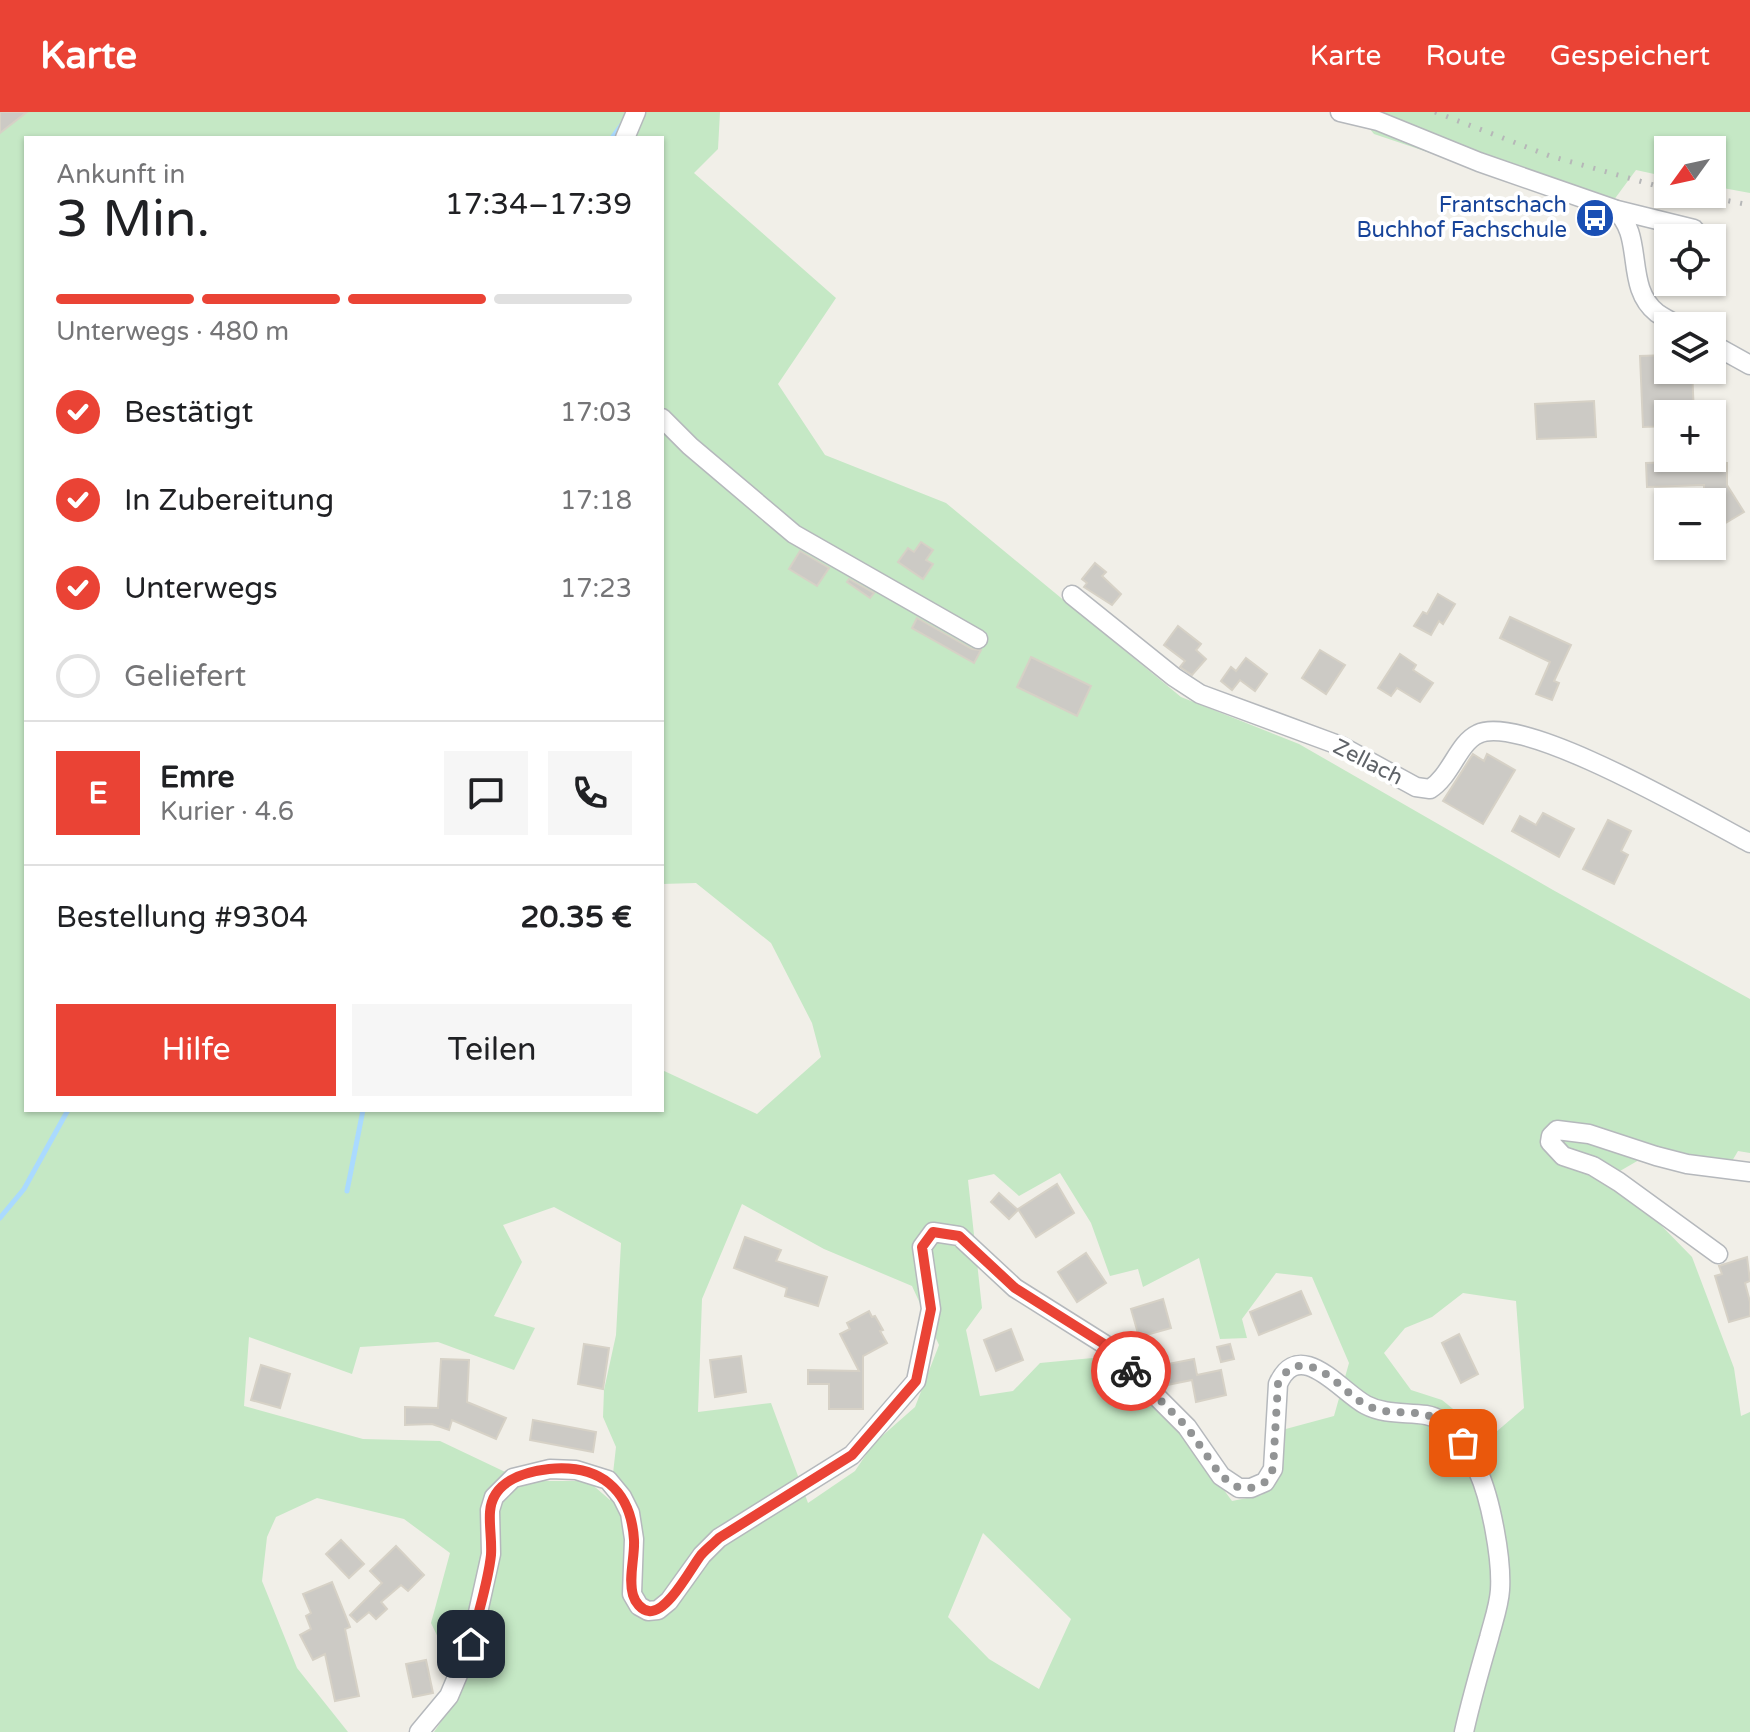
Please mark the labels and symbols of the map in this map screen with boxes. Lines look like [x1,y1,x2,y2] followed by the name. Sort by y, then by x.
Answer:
[1654,136,1726,208] north arrow
[1356,192,1567,243] place label: Frantschach Buchhof Fachschule
[1574,197,1616,239] bus stop icon: Frantschach Buchhof Fachschule
[1329,733,1407,791] street label: Zellach
[1091,1331,1171,1411] courier
[1429,1409,1497,1477] pin
[437,1610,505,1678] pin

